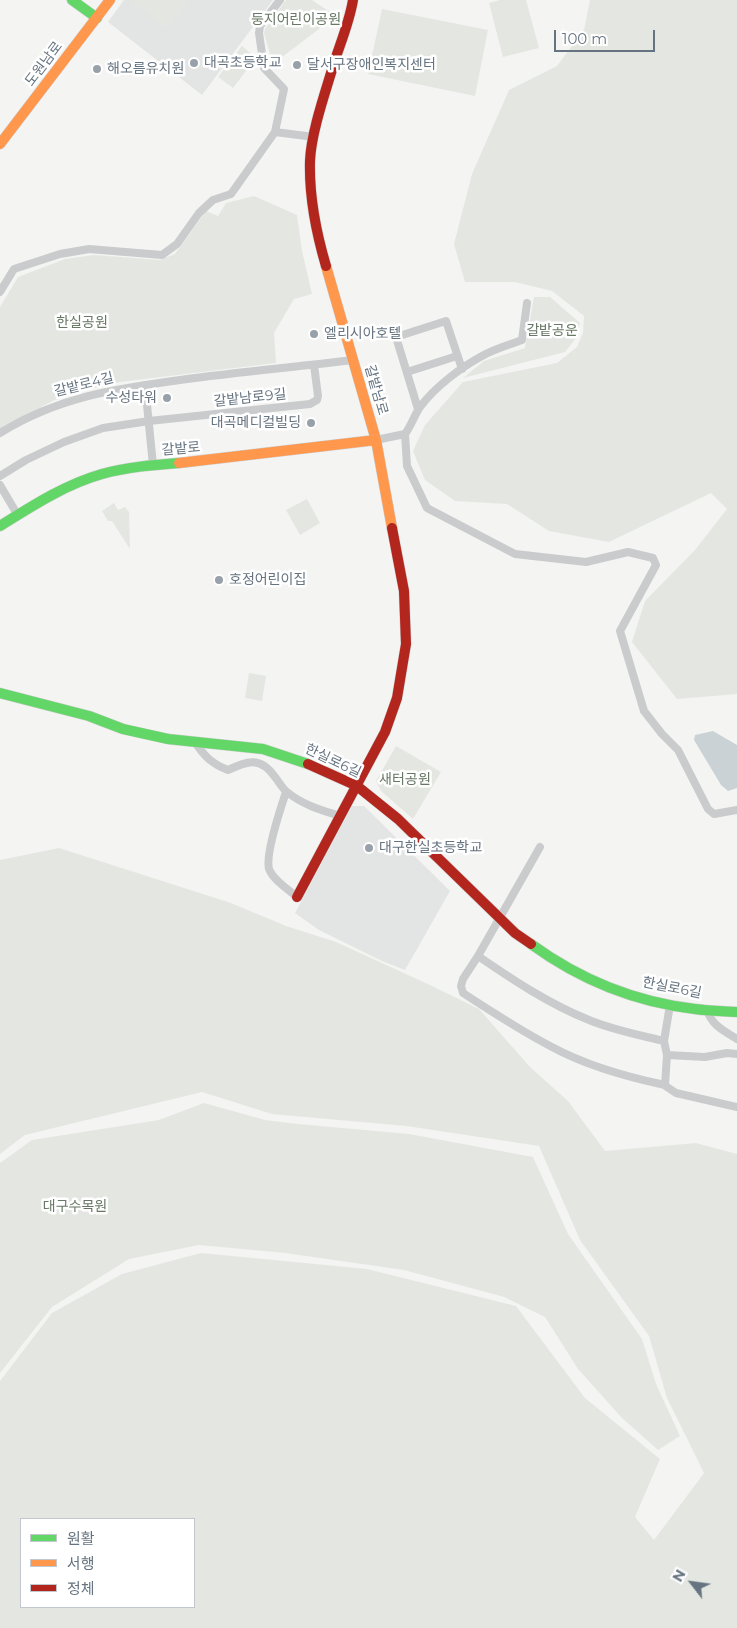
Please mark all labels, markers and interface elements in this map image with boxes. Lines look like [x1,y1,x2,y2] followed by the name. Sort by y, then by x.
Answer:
[251,12,341,28] park label: 둥지어린이공원
[557,20,658,52] scale bar
[562,29,607,48] text: 100 m
[22,38,66,90] street label: 도원남로
[204,55,281,71] place label: 대곡초등학교
[188,57,200,69] marker: 대곡초등학교
[307,57,436,73] place label: 달서구장애인복지센터
[291,59,303,71] marker: 달서구장애인복지센터
[107,61,184,77] place label: 해오름유치원
[91,63,103,75] marker: 해오름유치원
[56,315,108,331] park label: 한실공원
[526,323,578,339] park label: 갈밭공운
[324,326,401,342] place label: 엘리시아호텔
[308,328,320,340] marker: 엘리시아호텔
[361,363,391,417] street label: 갈밭남로
[52,369,116,401] street label: 갈밭로4길
[213,386,287,410] street label: 갈밭남로9길
[105,390,157,406] place label: 수성타워
[161,392,173,404] marker: 수성타워
[211,415,301,431] place label: 대곡메디컬빌딩
[305,417,317,429] marker: 대곡메디컬빌딩
[161,439,201,459] street label: 갈밭로
[229,572,306,588] place label: 호정어린이집
[213,574,225,586] marker: 호정어린이집
[302,741,364,781] street label: 한실로6길
[379,772,431,788] park label: 새터공원
[379,840,482,856] place label: 대구한실초등학교
[363,842,375,854] marker: 대구한실초등학교
[641,974,703,1002] street label: 한실로6길
[43,1199,107,1215] park label: 대구수목원
[20,1518,195,1608] legend
[67,1529,95,1548] text: 원활
[67,1554,95,1573] text: 서행
[667,1558,717,1608] north arrow
[668,1566,690,1585] text: N
[67,1579,95,1598] text: 정체

